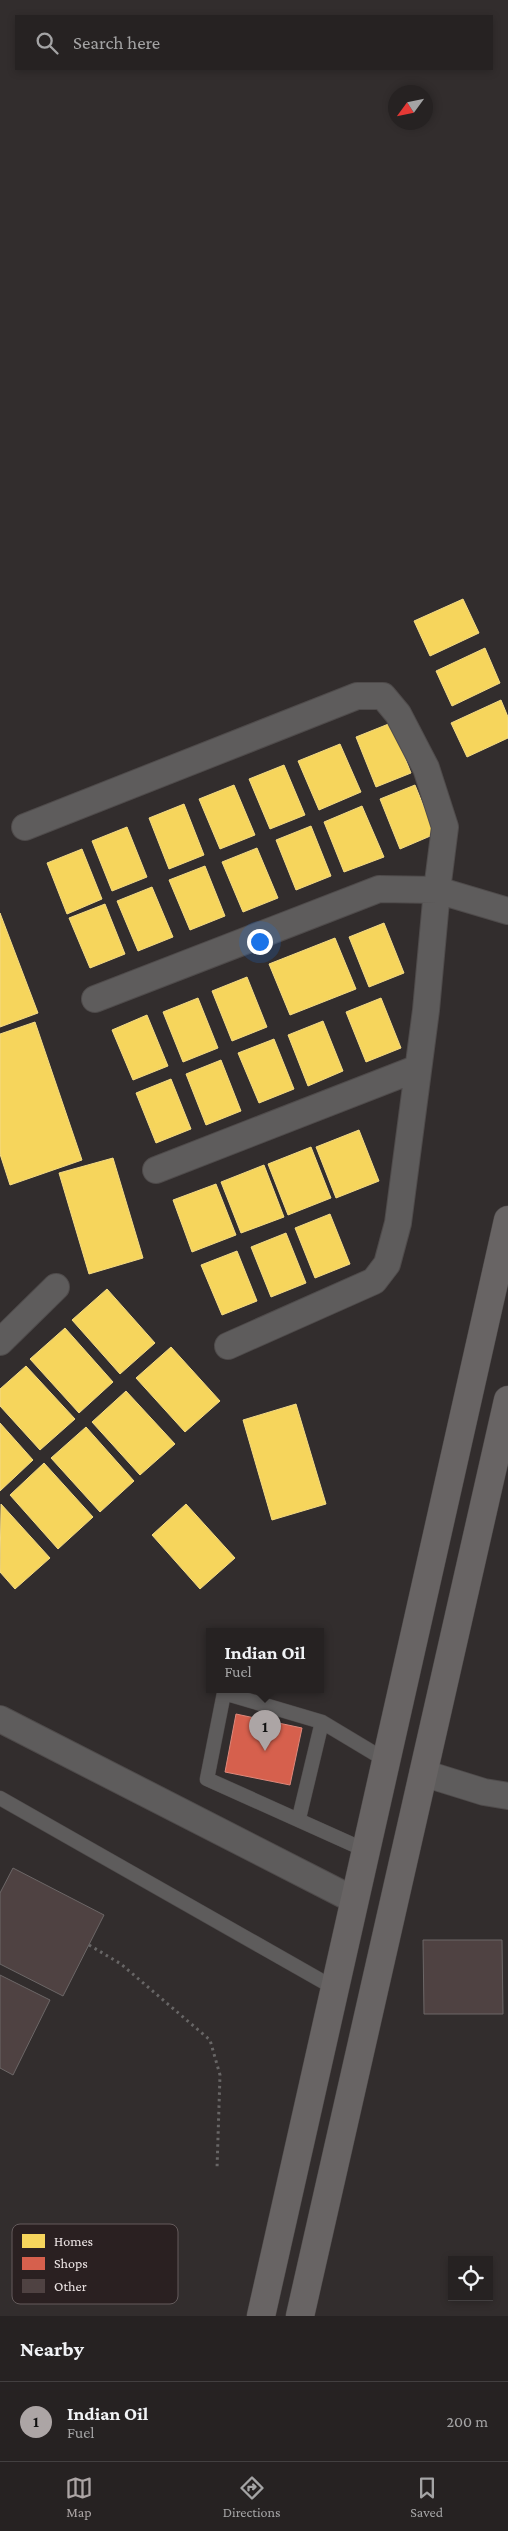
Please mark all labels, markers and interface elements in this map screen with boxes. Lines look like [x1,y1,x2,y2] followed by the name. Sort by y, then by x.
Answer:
[15,15,493,70] search box
[33,29,61,57] icon: search
[73,32,160,53] text: Search here
[388,85,433,130] north arrow
[247,929,273,955] your location
[206,1628,324,1693] popup
[224,1642,306,1663] text: Indian Oil
[224,1663,252,1680] text: Fuel
[249,1710,281,1751] pin: 1
[12,2224,178,2304] legend
[54,2233,93,2249] text: Homes
[54,2255,88,2271] text: Shops
[448,2256,493,2301] map controls
[448,2256,493,2301] button: locate
[54,2278,87,2294] text: Other
[20,2337,84,2361] text: Nearby
[67,2403,148,2424] text: Indian Oil
[33,2413,39,2430] text: 1
[446,2413,488,2430] text: 200 m
[67,2424,94,2441] text: Fuel
[65,2474,93,2520] tab: Map
[223,2474,281,2520] tab: Directions
[410,2474,443,2520] tab: Saved

